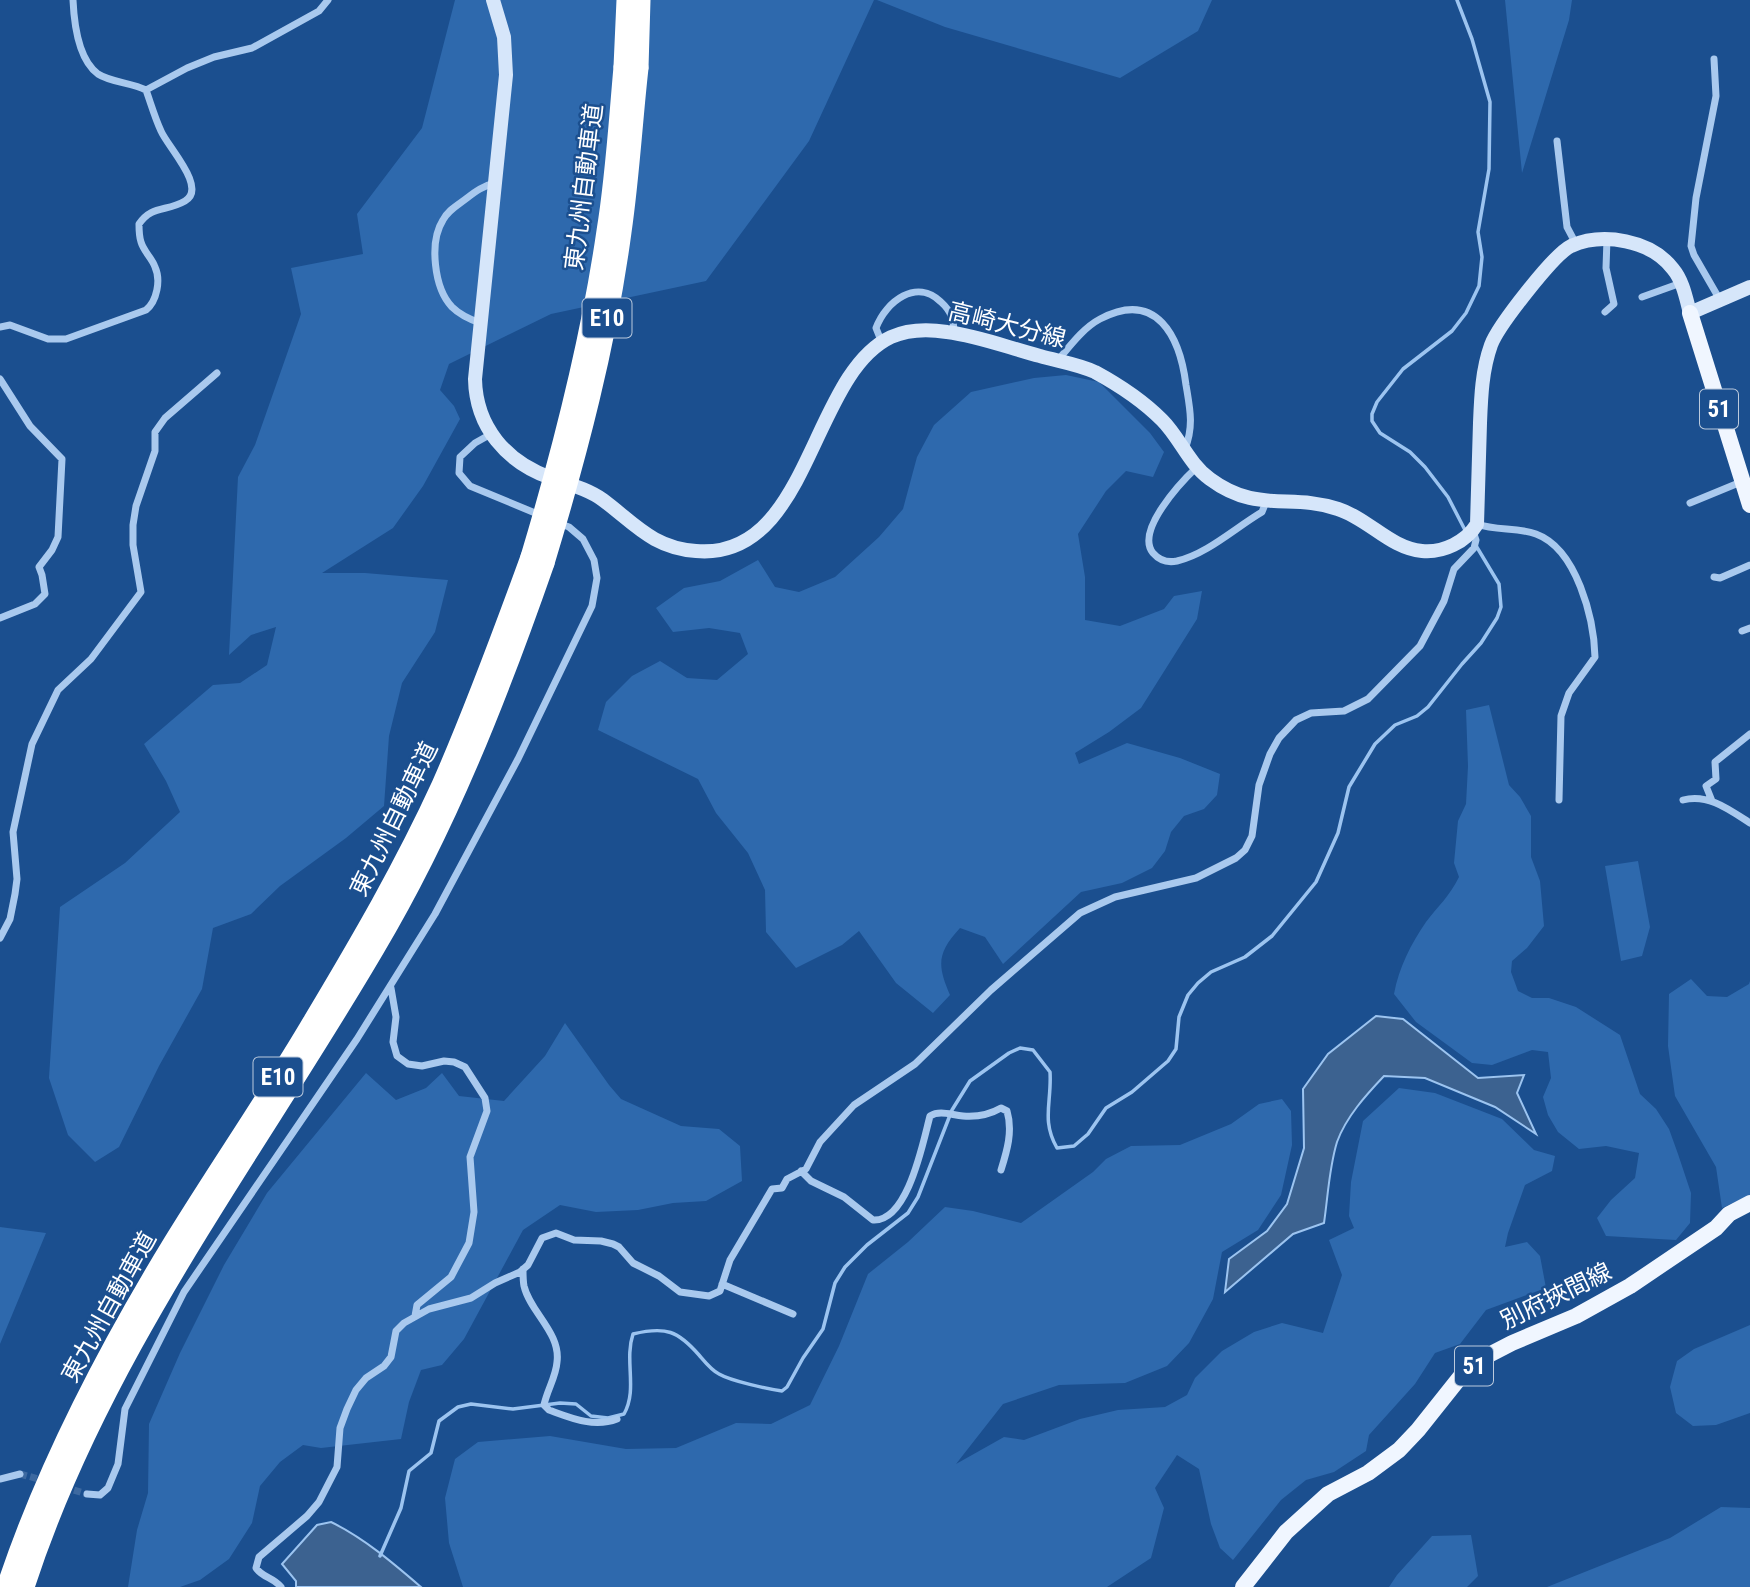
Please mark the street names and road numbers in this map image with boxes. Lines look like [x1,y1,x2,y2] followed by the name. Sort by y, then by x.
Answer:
[560,102,608,272] street label: 東九州自動車道
[945,297,1069,353] street label: 高崎大分線
[582,298,632,338] road number: E10
[1700,390,1738,428] road number: 51
[345,737,443,901] street label: 東九州自動車道
[254,1058,302,1096] road number: E10
[56,1227,162,1387] street label: 東九州自動車道
[1496,1257,1616,1335] street label: 別府挾間線
[1455,1346,1493,1386] road number: 51

